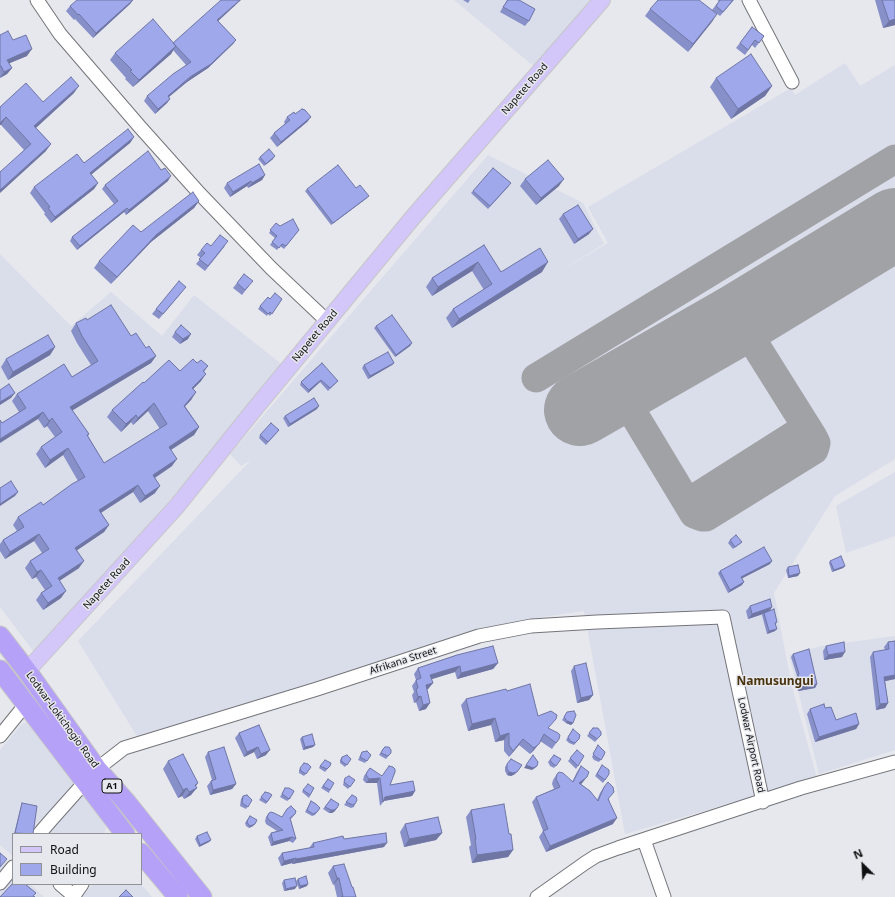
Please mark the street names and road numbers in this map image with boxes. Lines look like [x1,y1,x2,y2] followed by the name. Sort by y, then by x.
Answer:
[499,61,551,117] street label: Napetet Road
[290,307,340,365] street label: Napetet Road
[81,556,133,612] street label: Napetet Road
[368,645,438,677] street label: Afrikana Street
[23,670,101,770] street label: Lodwar-Lokichogio Road
[735,696,767,794] street label: Lodwar Airport Road
[102,779,122,793] road number: A1

